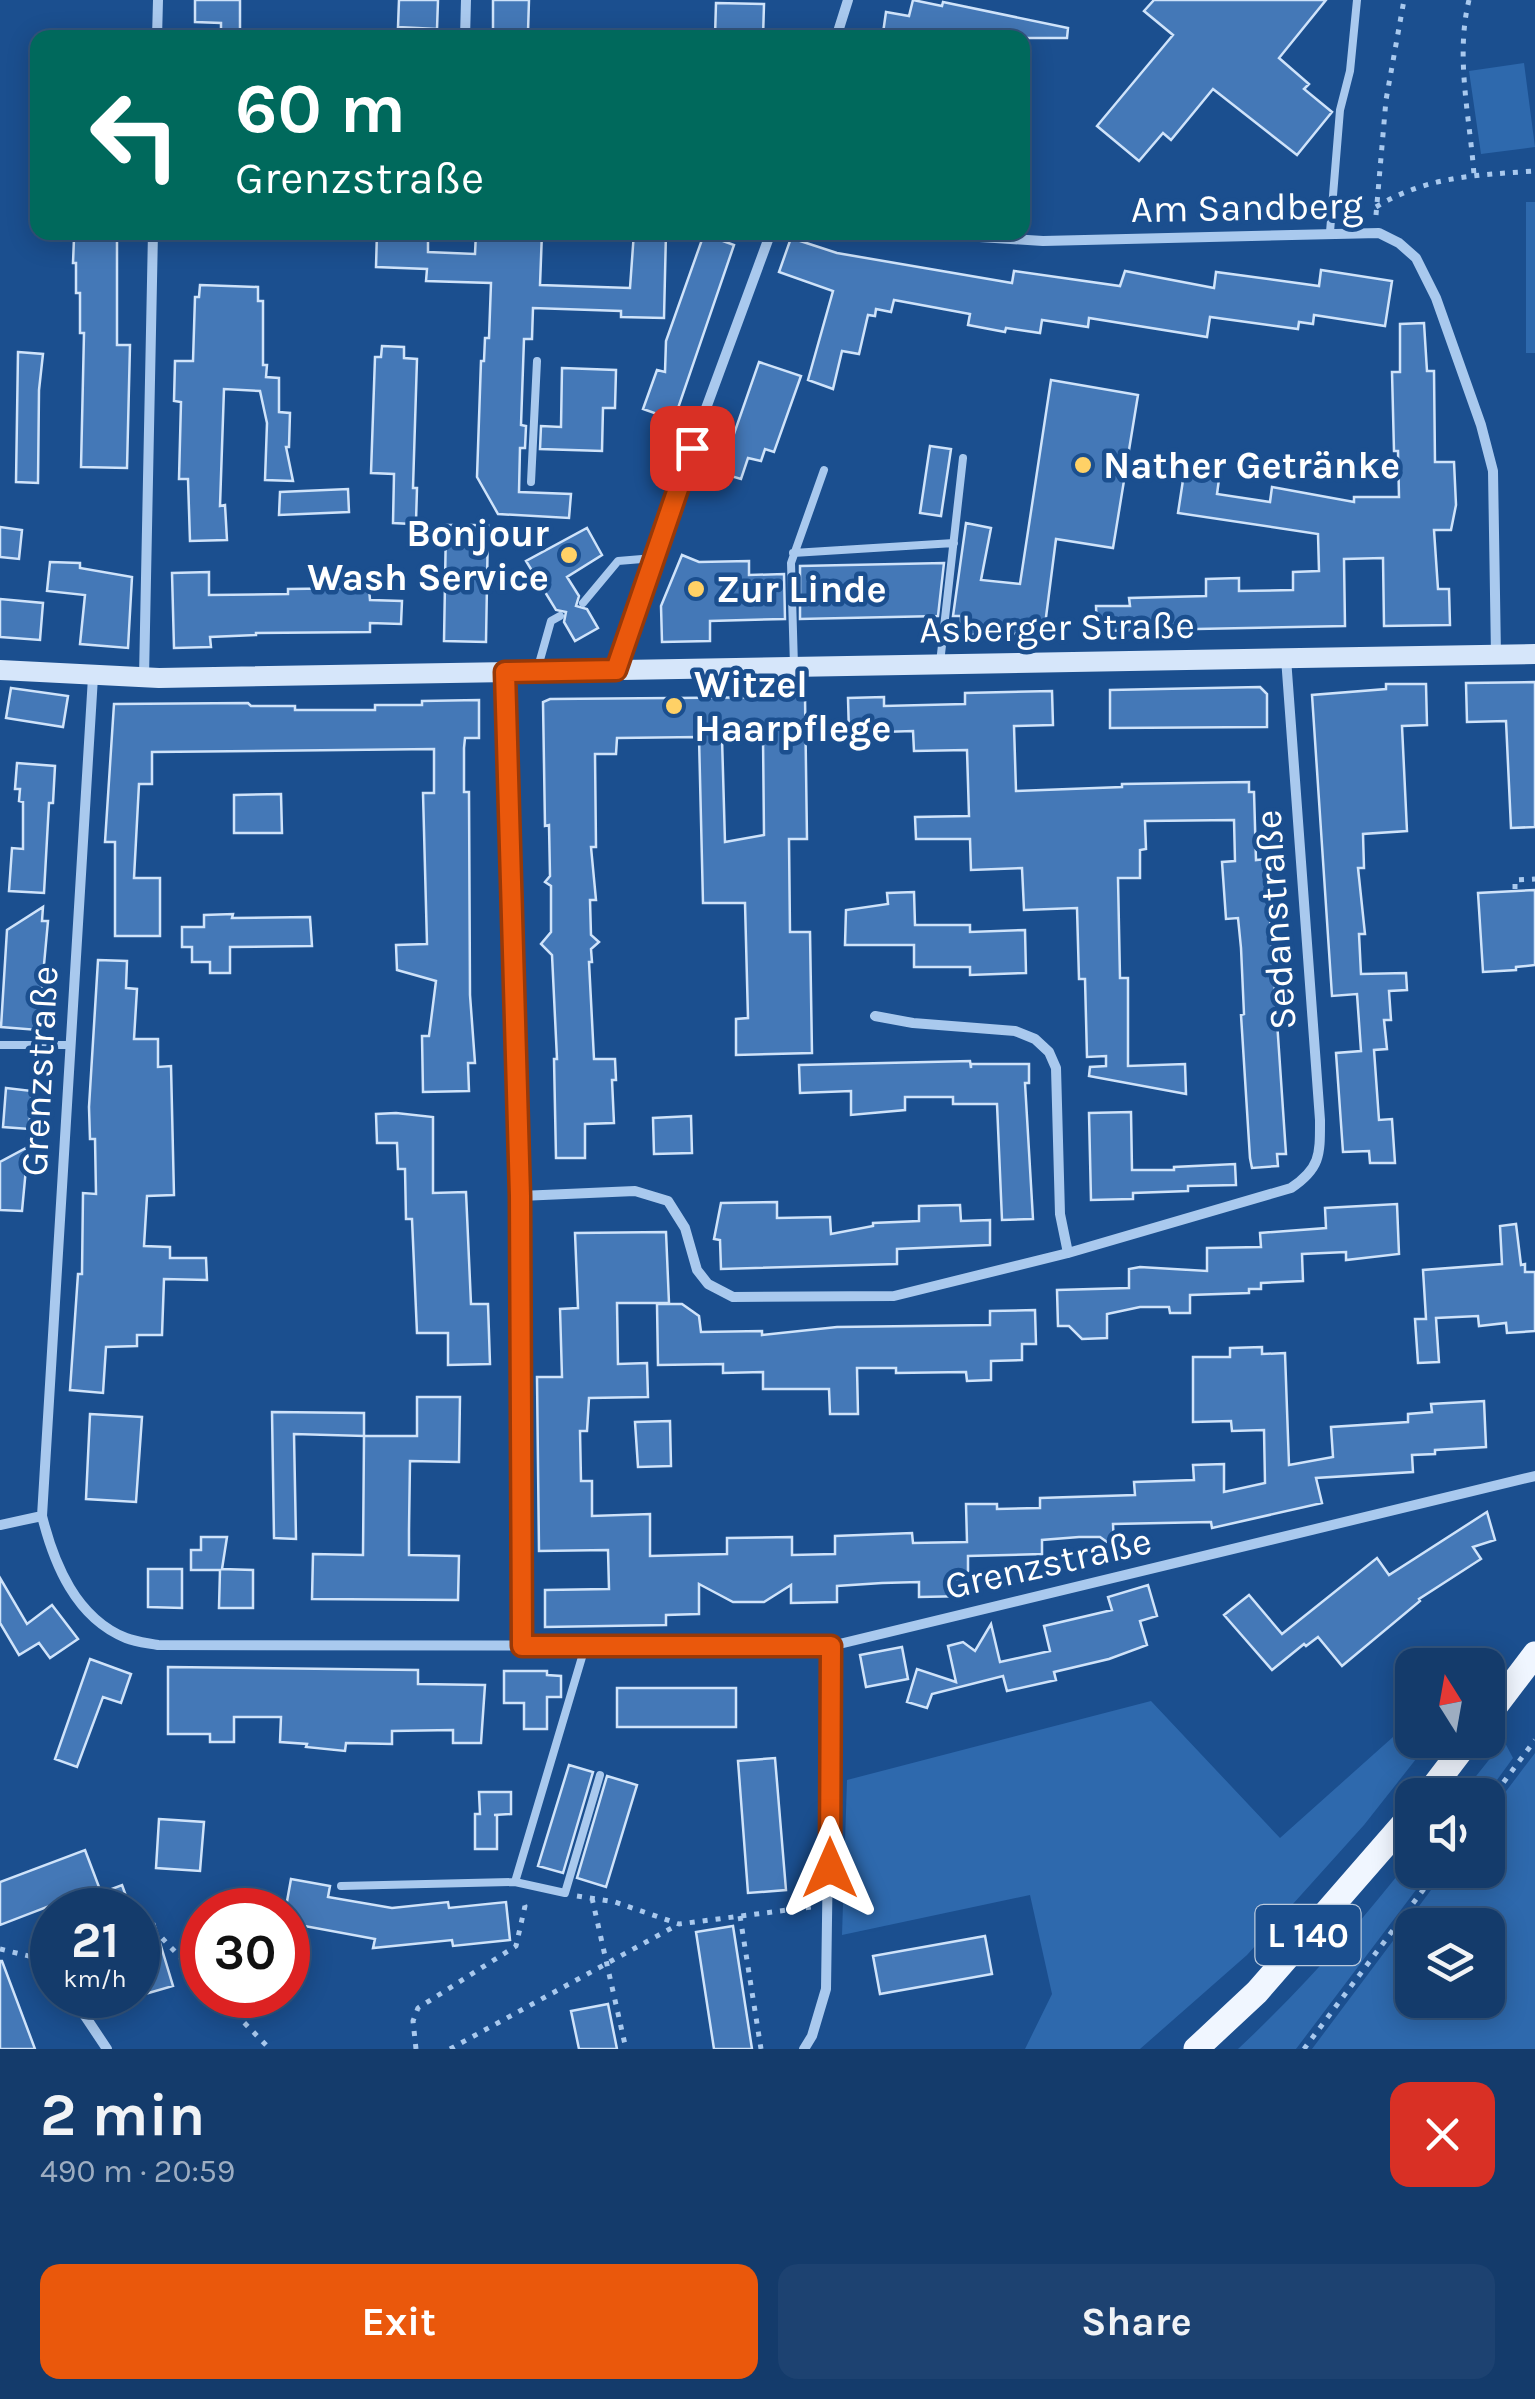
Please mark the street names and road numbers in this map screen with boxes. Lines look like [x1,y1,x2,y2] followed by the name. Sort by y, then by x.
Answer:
[1130,183,1364,232] street label: Am Sandberg
[919,603,1195,652] street label: Asberger Straße
[1245,808,1306,1032] street label: Sedanstraße
[12,965,67,1177] street label: Grenzstraße
[941,1518,1156,1609] street label: Grenzstraße
[1256,1905,1360,1965] road number: L 140

